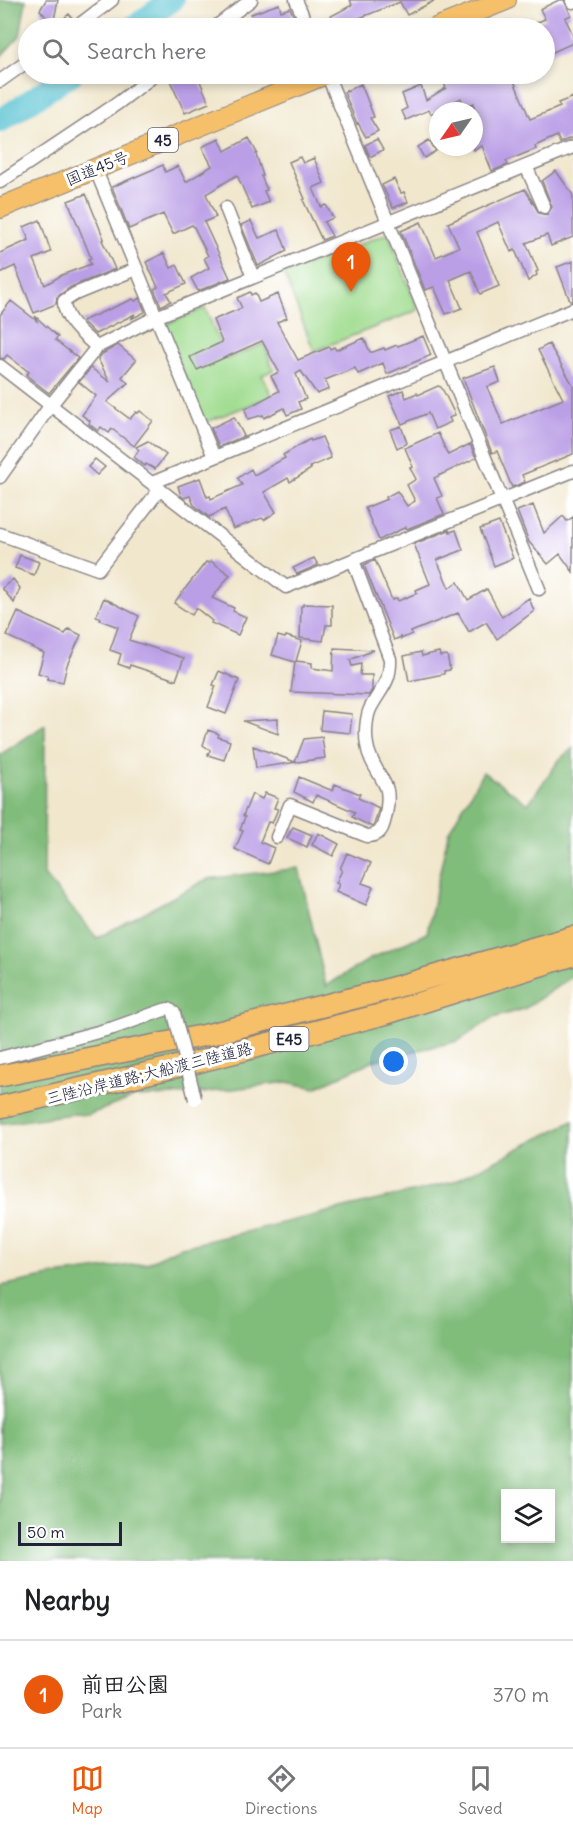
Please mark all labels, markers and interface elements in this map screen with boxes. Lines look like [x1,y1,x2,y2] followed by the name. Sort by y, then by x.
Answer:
[18,18,555,84] search box
[39,35,72,68] icon: search
[87,37,206,65] text: Search here
[429,102,483,156] north arrow
[148,128,178,152] road number: 45
[62,146,132,190] street label: 国道45号
[332,242,370,292] pin: 1
[270,1027,308,1051] road number: E45
[44,1038,254,1108] street label: 三陸沿岸道路;大船渡三陸道路
[379,1047,408,1076] your location
[501,1489,555,1543] map controls
[501,1489,555,1543] button: layers
[18,1519,122,1546] scale bar
[27,1522,65,1542] text: 50 m
[24,1584,110,1617] text: Nearby
[81,1670,169,1698] text: 前田公園
[40,1682,47,1707] text: 1
[492,1682,549,1707] text: 370 m
[81,1698,122,1723] text: Park
[71,1762,104,1818] tab: Map
[245,1762,317,1818] tab: Directions
[459,1762,502,1818] tab: Saved

